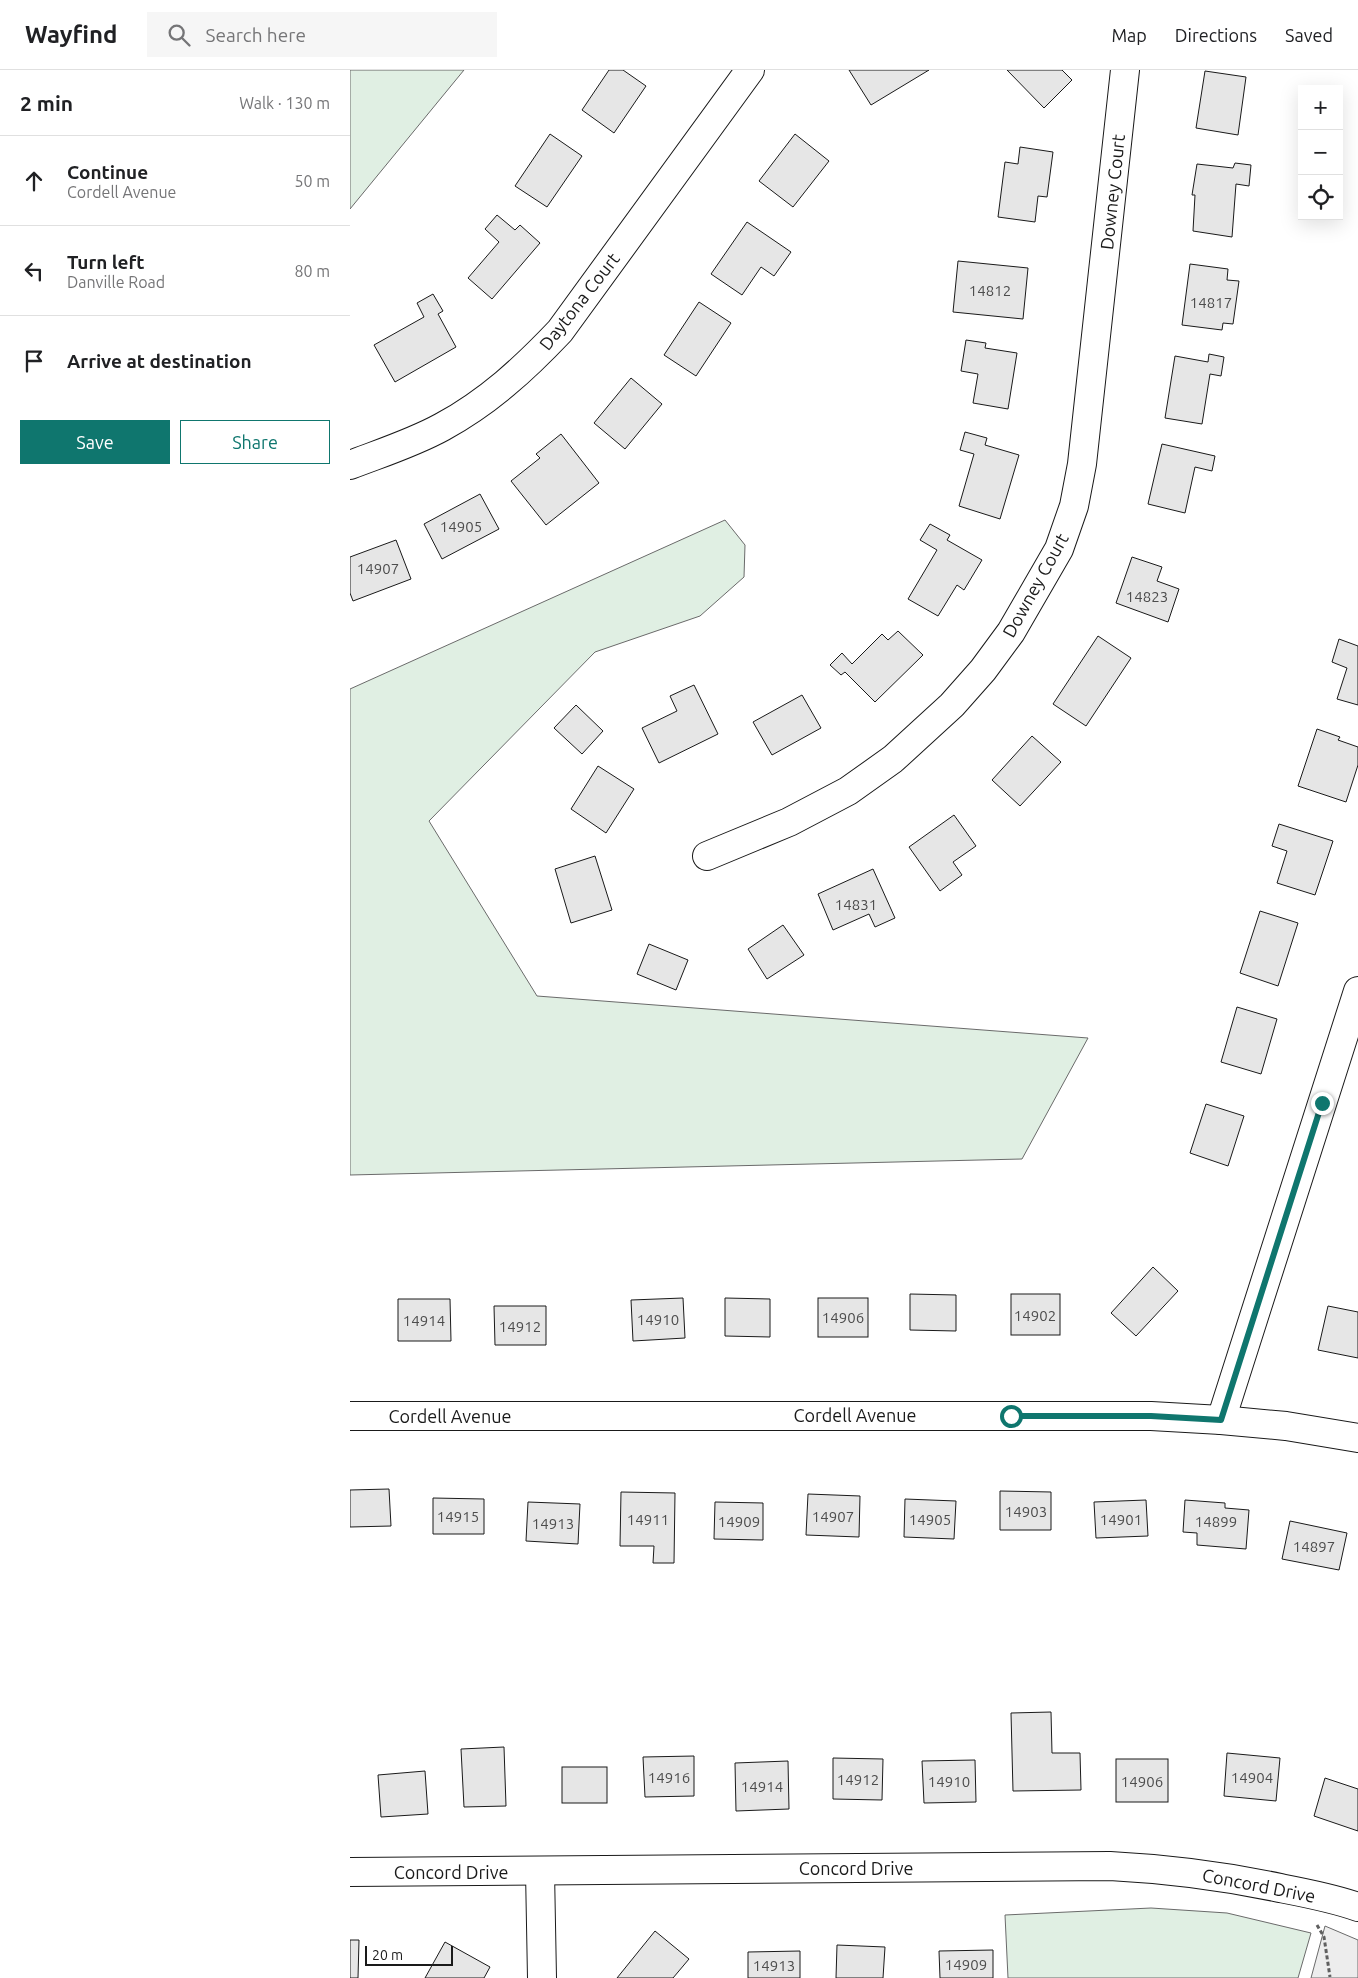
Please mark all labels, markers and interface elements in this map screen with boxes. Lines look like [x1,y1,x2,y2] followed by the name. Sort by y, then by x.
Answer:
[147,12,497,57] search box
[25,21,117,48] text: Wayfind
[165,21,193,49] icon: search
[205,24,306,46] text: Search here
[1111,25,1147,45] text: Map
[1175,25,1257,45] text: Directions
[1285,25,1333,45] text: Saved
[1298,85,1343,220] map controls
[1298,85,1343,130] button: +
[20,91,73,115] text: 2 min
[239,94,330,112] text: Walk · 130 m
[1298,130,1343,175] button: −
[1096,133,1128,251] street label: Downey Court
[67,161,148,183] text: Continue
[20,167,48,195] icon: ahead
[294,172,330,190] text: 50 m
[1298,175,1343,220] button: locate
[67,183,176,201] text: Cordell Avenue
[535,249,623,353] street label: Daytona Court
[67,251,145,273] text: Turn left
[20,257,48,285] icon: left
[294,262,330,280] text: 80 m
[67,273,165,291] text: Danville Road
[969,282,1011,299] house number: 14812
[1190,294,1232,311] house number: 14817
[20,347,48,375] icon: arrive
[67,350,252,372] text: Arrive at destination
[20,420,170,464] button: Save
[180,420,330,464] button: Share
[440,518,482,535] house number: 14905
[998,529,1072,641] street label: Downey Court
[357,560,399,577] house number: 14907
[1126,588,1168,605] house number: 14823
[835,896,877,913] house number: 14831
[1311,1092,1334,1115] route end
[1014,1307,1056,1324] house number: 14902
[822,1309,864,1326] house number: 14906
[637,1311,679,1328] house number: 14910
[403,1312,445,1329] house number: 14914
[499,1318,541,1335] house number: 14912
[793,1405,917,1425] street label: Cordell Avenue
[1000,1405,1023,1428] route start
[388,1406,512,1426] street label: Cordell Avenue
[1005,1503,1047,1520] house number: 14903
[437,1508,479,1525] house number: 14915
[812,1508,854,1525] house number: 14907
[627,1511,669,1528] house number: 14911
[909,1511,951,1528] house number: 14905
[1100,1511,1142,1528] house number: 14901
[718,1513,760,1530] house number: 14909
[1195,1513,1237,1530] house number: 14899
[532,1515,574,1532] house number: 14913
[1293,1538,1335,1555] house number: 14897
[648,1769,690,1786] house number: 14916
[1231,1769,1273,1786] house number: 14904
[837,1771,879,1788] house number: 14912
[928,1773,970,1790] house number: 14910
[1121,1773,1163,1790] house number: 14906
[741,1778,783,1795] house number: 14914
[799,1858,913,1878] street label: Concord Drive
[394,1862,508,1882] street label: Concord Drive
[1201,1864,1317,1906] street label: Concord Drive
[365,1943,452,1966] scale bar
[372,1947,403,1963] text: 20 m
[945,1956,987,1973] house number: 14909
[753,1957,795,1974] house number: 14913

